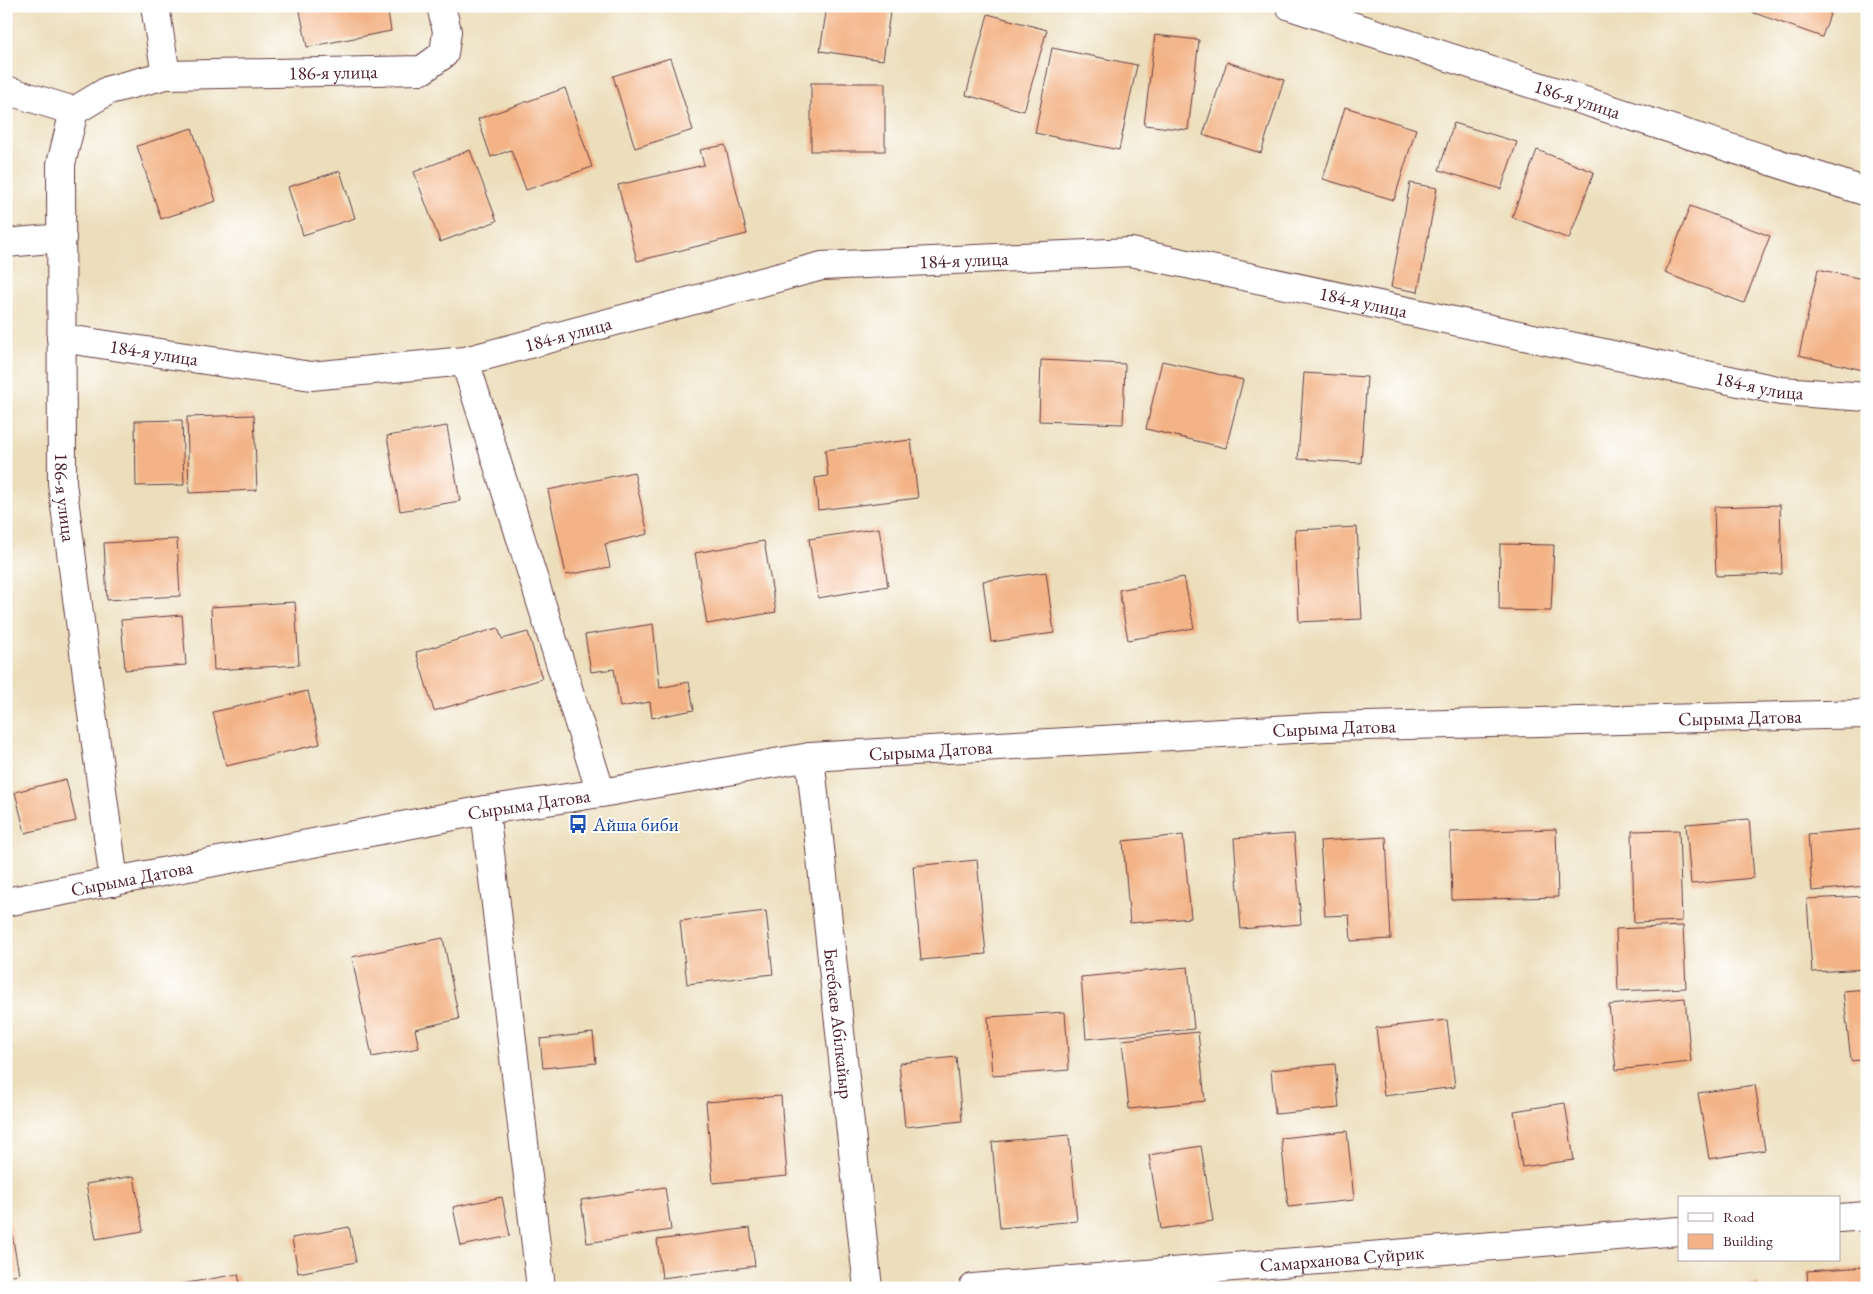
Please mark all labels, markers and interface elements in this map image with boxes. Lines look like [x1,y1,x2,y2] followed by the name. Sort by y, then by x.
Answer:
[288,59,378,86] street label: 186-я улица
[1531,74,1624,125] street label: 186-я улица
[919,246,1009,275] street label: 184-я улица
[1317,281,1410,324] street label: 184-я улица
[522,310,615,358] street label: 184-я улица
[108,334,200,372] street label: 184-я улица
[1713,365,1805,406] street label: 184-я улица
[49,453,82,544] street label: 186-я улица
[1678,704,1803,732] street label: Сырыма Датова
[1272,713,1397,743] street label: Сырыма Датова
[868,734,994,767] street label: Сырыма Датова
[465,783,592,826] street label: Сырыма Датова
[592,812,679,837] place label: Айша биби
[567,813,589,835] bus stop icon: Айша биби
[69,854,195,902] street label: Сырыма Датова
[818,947,859,1100] street label: Бегебаев Абілкайыр
[1678,1196,1840,1262] legend
[1723,1207,1755,1226] text: Road
[1723,1231,1773,1250] text: Building
[1259,1240,1425,1278] street label: Самарханова Суйрик

